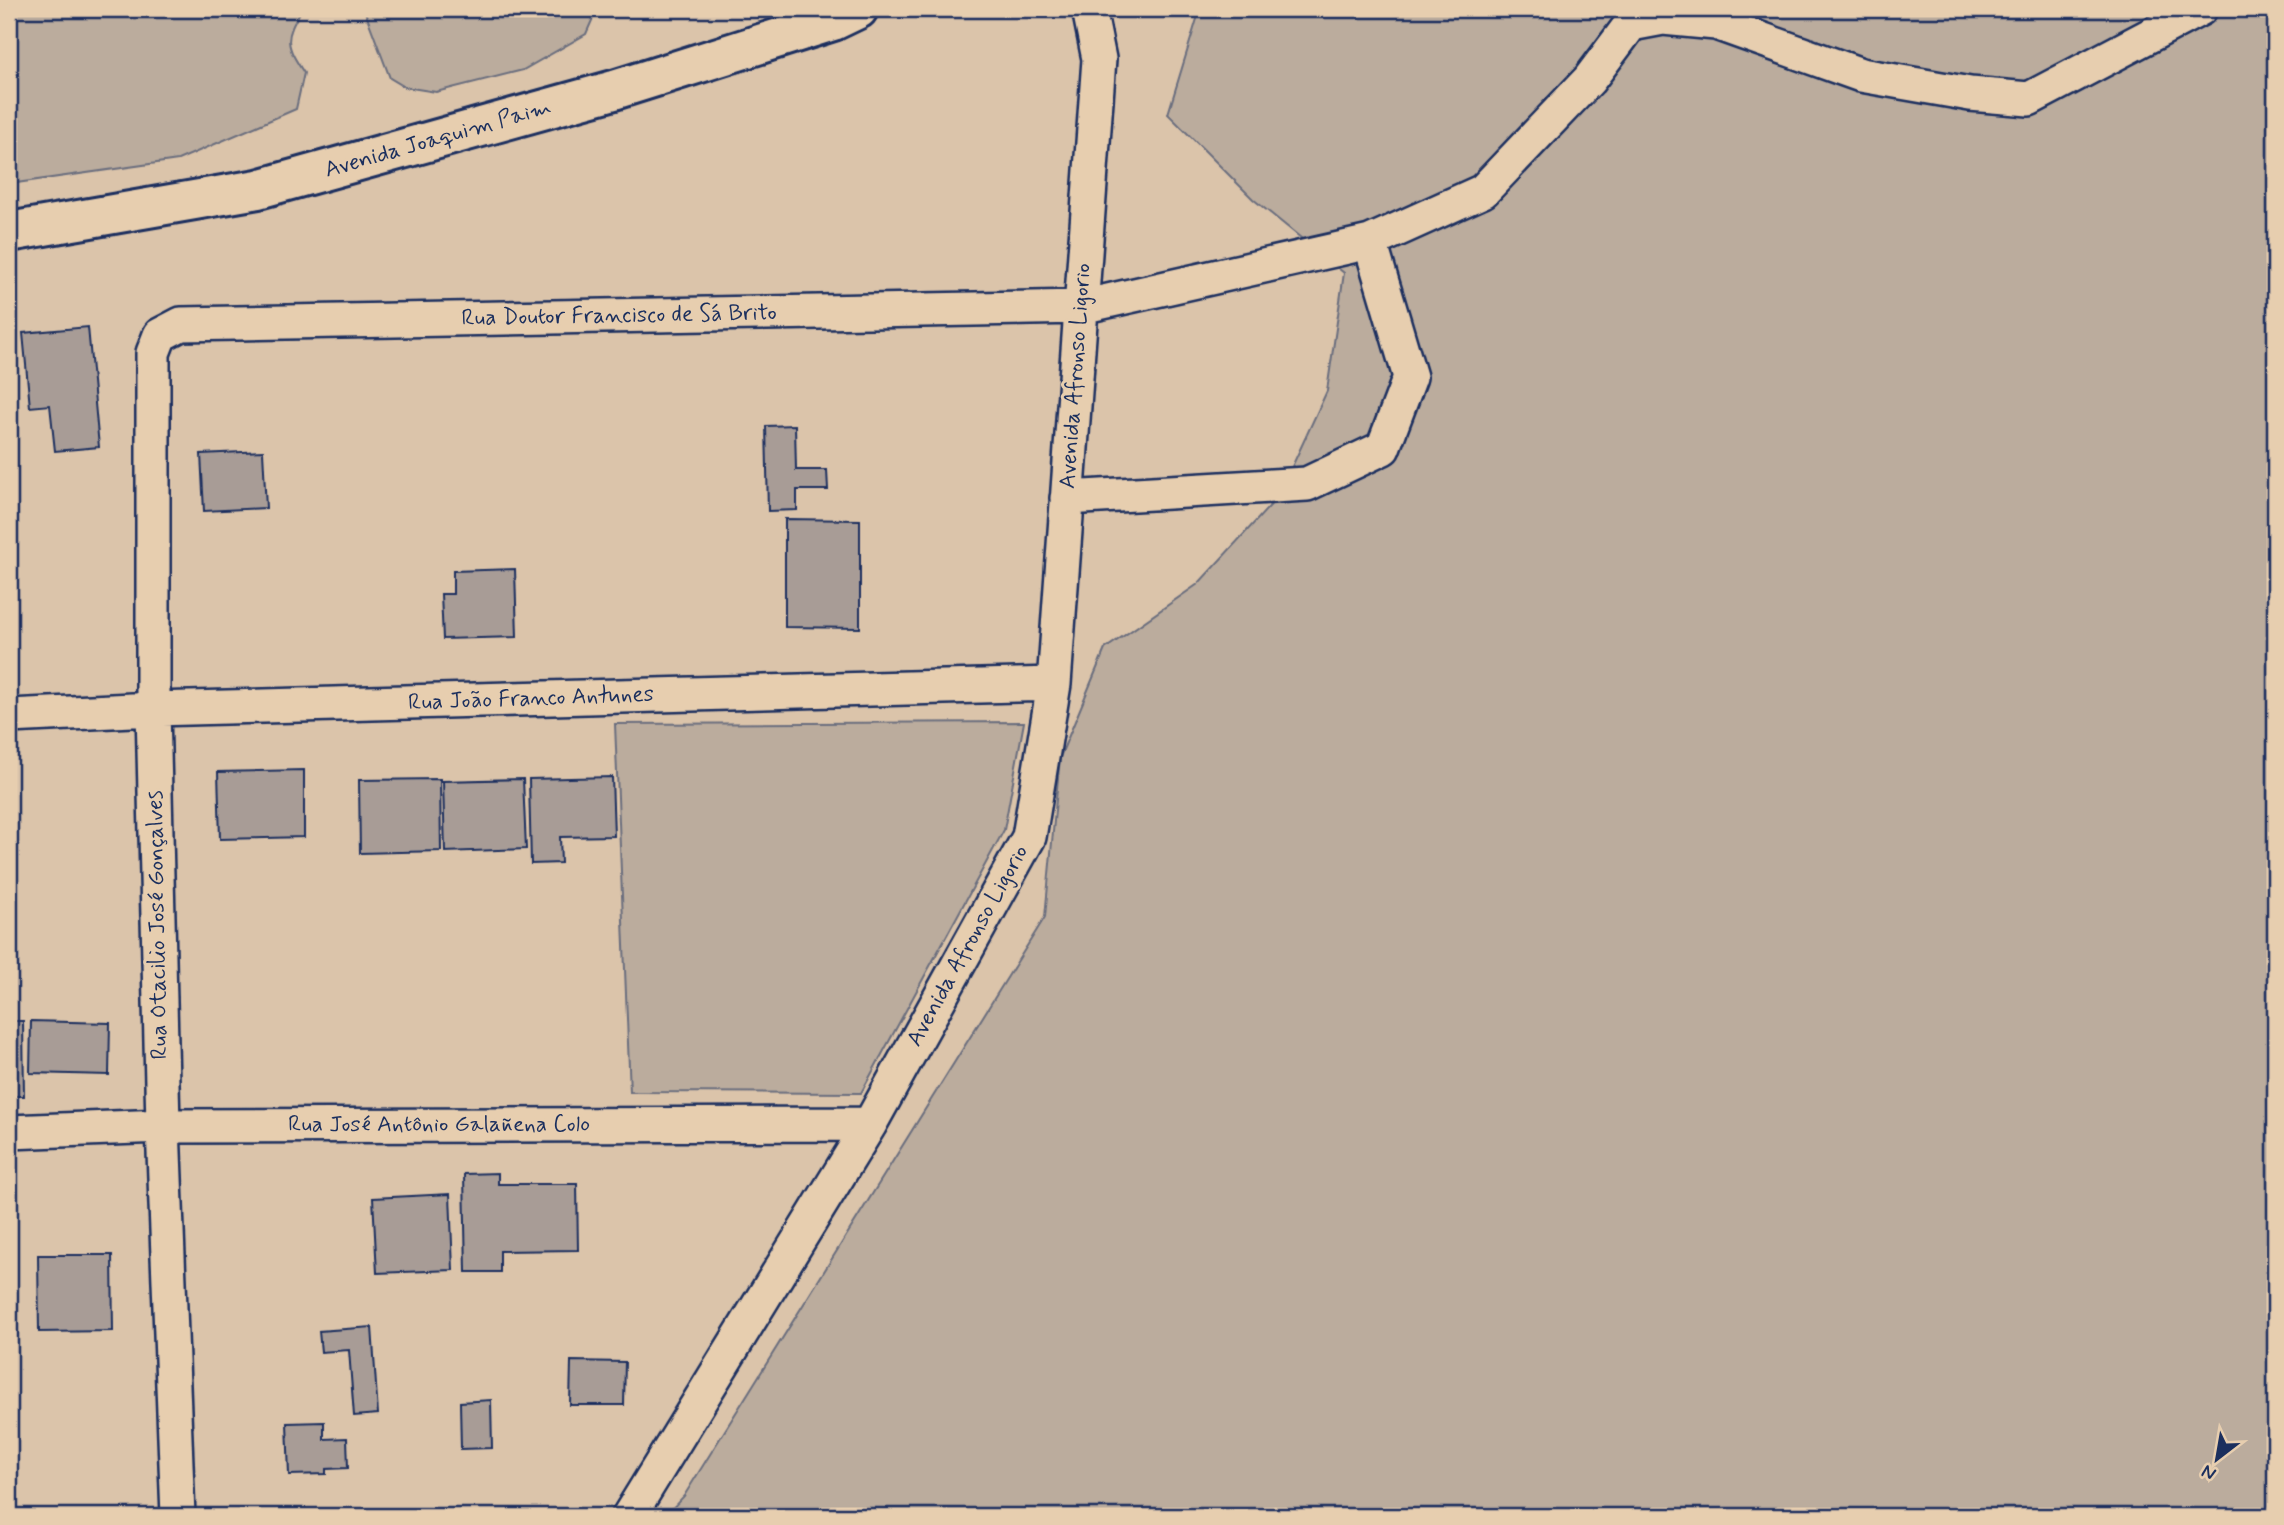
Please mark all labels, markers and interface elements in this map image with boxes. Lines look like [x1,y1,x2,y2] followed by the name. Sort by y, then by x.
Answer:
[321,92,555,186] street label: Avenida Joaquim Paim
[1053,262,1099,490] street label: Avenida Afronso Ligorio
[461,298,777,334] street label: Rua Doutor Francisco de Sá Brito
[408,680,654,718] street label: Rua João Franco Antunes
[141,790,175,1060] street label: Rua Otacilio José Gonçalves
[900,840,1036,1052] street label: Avenida Afronso Ligorio
[288,1110,590,1140] street label: Rua José Antônio Galañena Colo
[2182,1424,2252,1494] north arrow
[2197,1458,2221,1486] text: N

